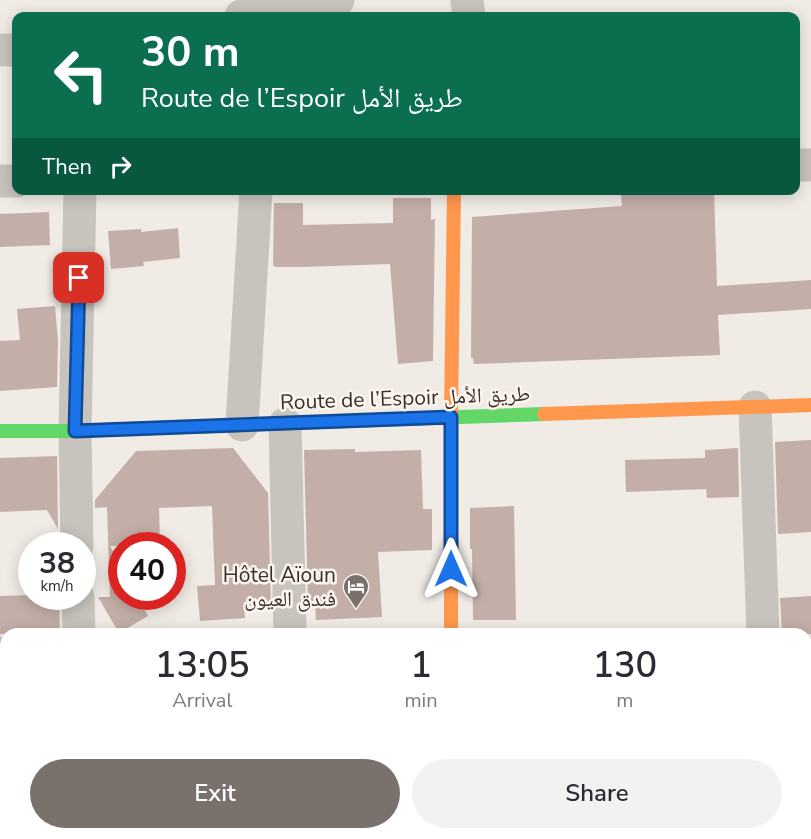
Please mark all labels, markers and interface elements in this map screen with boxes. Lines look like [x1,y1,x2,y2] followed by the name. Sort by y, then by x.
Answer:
[141,24,240,81] text: 30 m
[42,36,120,114] icon: left
[141,80,463,117] text: Route de l’Espoir طريق الأمل
[104,150,137,183] icon: right
[42,152,92,182] text: Then
[53,252,104,303] pin
[62,261,95,294] icon: arrive
[279,380,531,416] street label: Route de l’Espoir طريق الأمل
[108,532,186,610] speed limit sign: 40
[419,537,483,601] position arrow
[39,543,75,584] text: 38
[223,561,336,613] place label: Hôtel Aïoun فندق العيون
[341,572,371,610] hotel icon: Hôtel Aïoun فندق العيون
[40,576,74,596] text: km/h
[155,641,250,690] text: 13:05
[410,641,432,690] text: 1
[592,641,657,690] text: 130
[172,687,232,714] text: Arrival
[405,687,438,714] text: min
[616,687,633,714] text: m
[30,759,400,828] button: Exit
[412,759,782,828] button: Share

